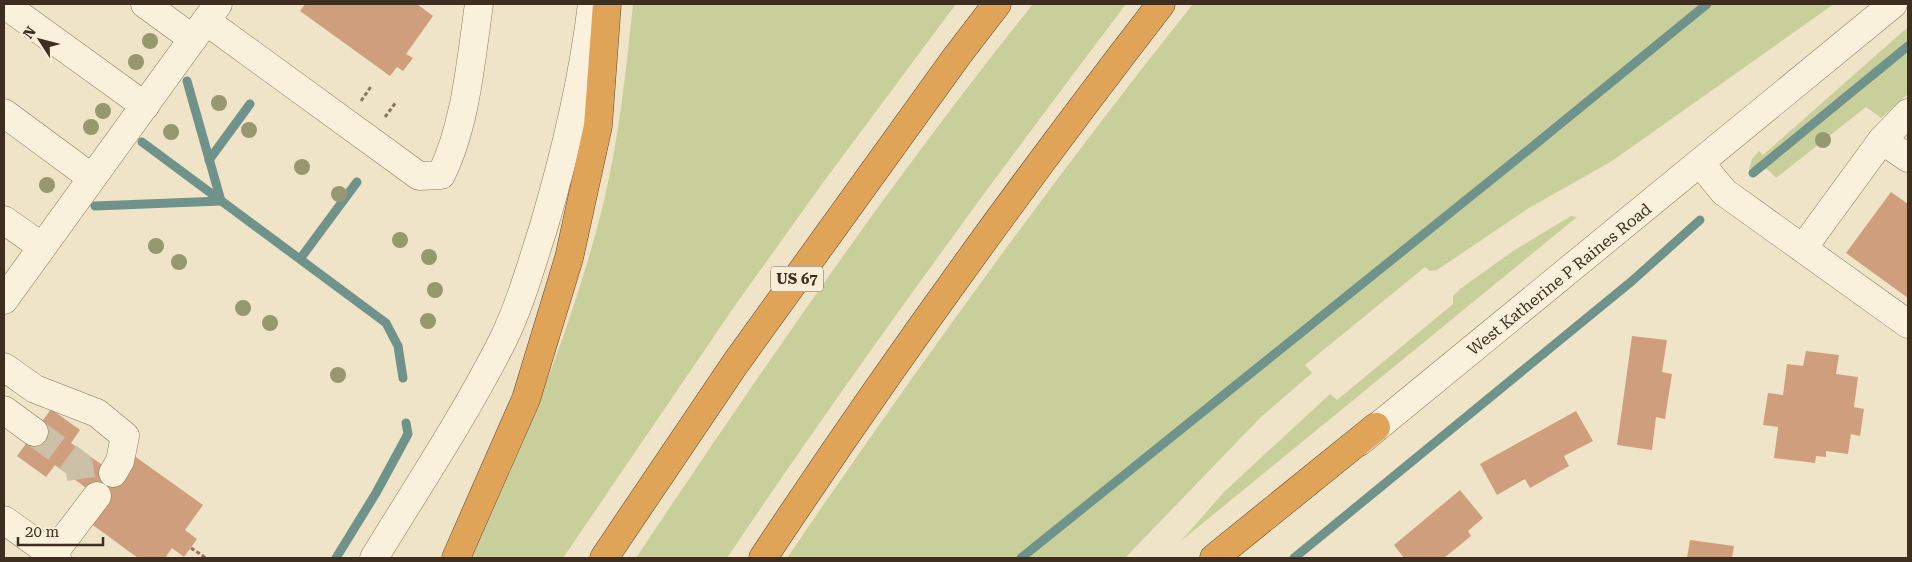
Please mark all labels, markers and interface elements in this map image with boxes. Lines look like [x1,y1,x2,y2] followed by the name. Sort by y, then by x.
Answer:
[15,15,65,65] north arrow
[20,23,39,41] text: N
[1464,199,1655,359] street label: West Katherine P Raines Road
[771,266,823,292] road number: US 67
[18,514,102,546] scale bar
[25,523,60,541] text: 20 m

